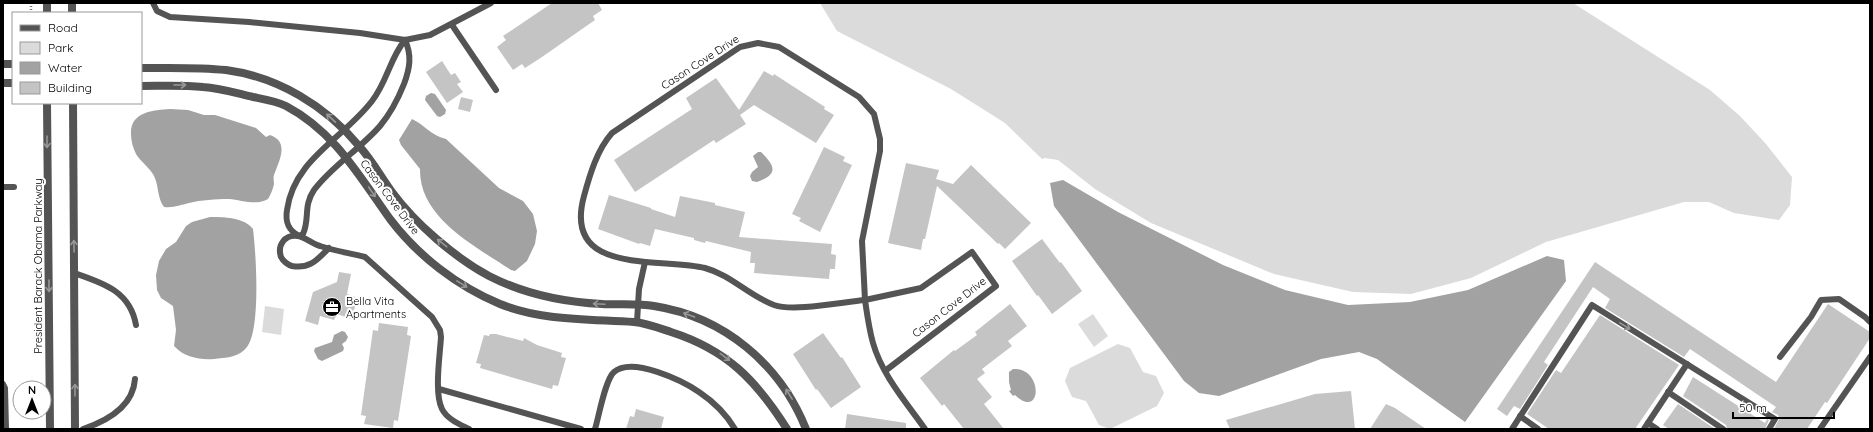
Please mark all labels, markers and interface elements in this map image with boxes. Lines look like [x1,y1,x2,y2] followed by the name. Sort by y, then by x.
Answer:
[12,12,142,104] legend
[48,20,78,35] text: Road
[658,32,742,92] street label: Cason Cove Drive
[48,40,73,55] text: Park
[48,60,83,75] text: Water
[48,80,92,95] text: Building
[173,81,186,89] one-way arrow
[326,114,337,123] one-way arrow
[44,135,51,148] one-way arrow
[357,157,423,237] street label: Cason Cove Drive
[31,178,45,354] street label: President Barack Obama Parkway
[368,186,376,197] one-way arrow
[436,238,447,247] one-way arrow
[70,240,78,253] one-way arrow
[909,274,989,340] street label: Cason Cove Drive
[45,279,53,292] one-way arrow
[456,281,468,289] one-way arrow
[346,294,406,321] place label: Bella Vita Apartments
[321,296,343,318] office icon: Bella Vita Apartments
[593,300,606,307] one-way arrow
[683,311,696,318] one-way arrow
[1619,322,1631,330] one-way arrow
[719,353,730,361] one-way arrow
[12,380,52,420] north arrow
[28,383,36,397] text: N
[71,384,79,397] one-way arrow
[784,389,793,400] one-way arrow
[1733,394,1834,420] scale bar
[1739,400,1767,415] text: 50 m

